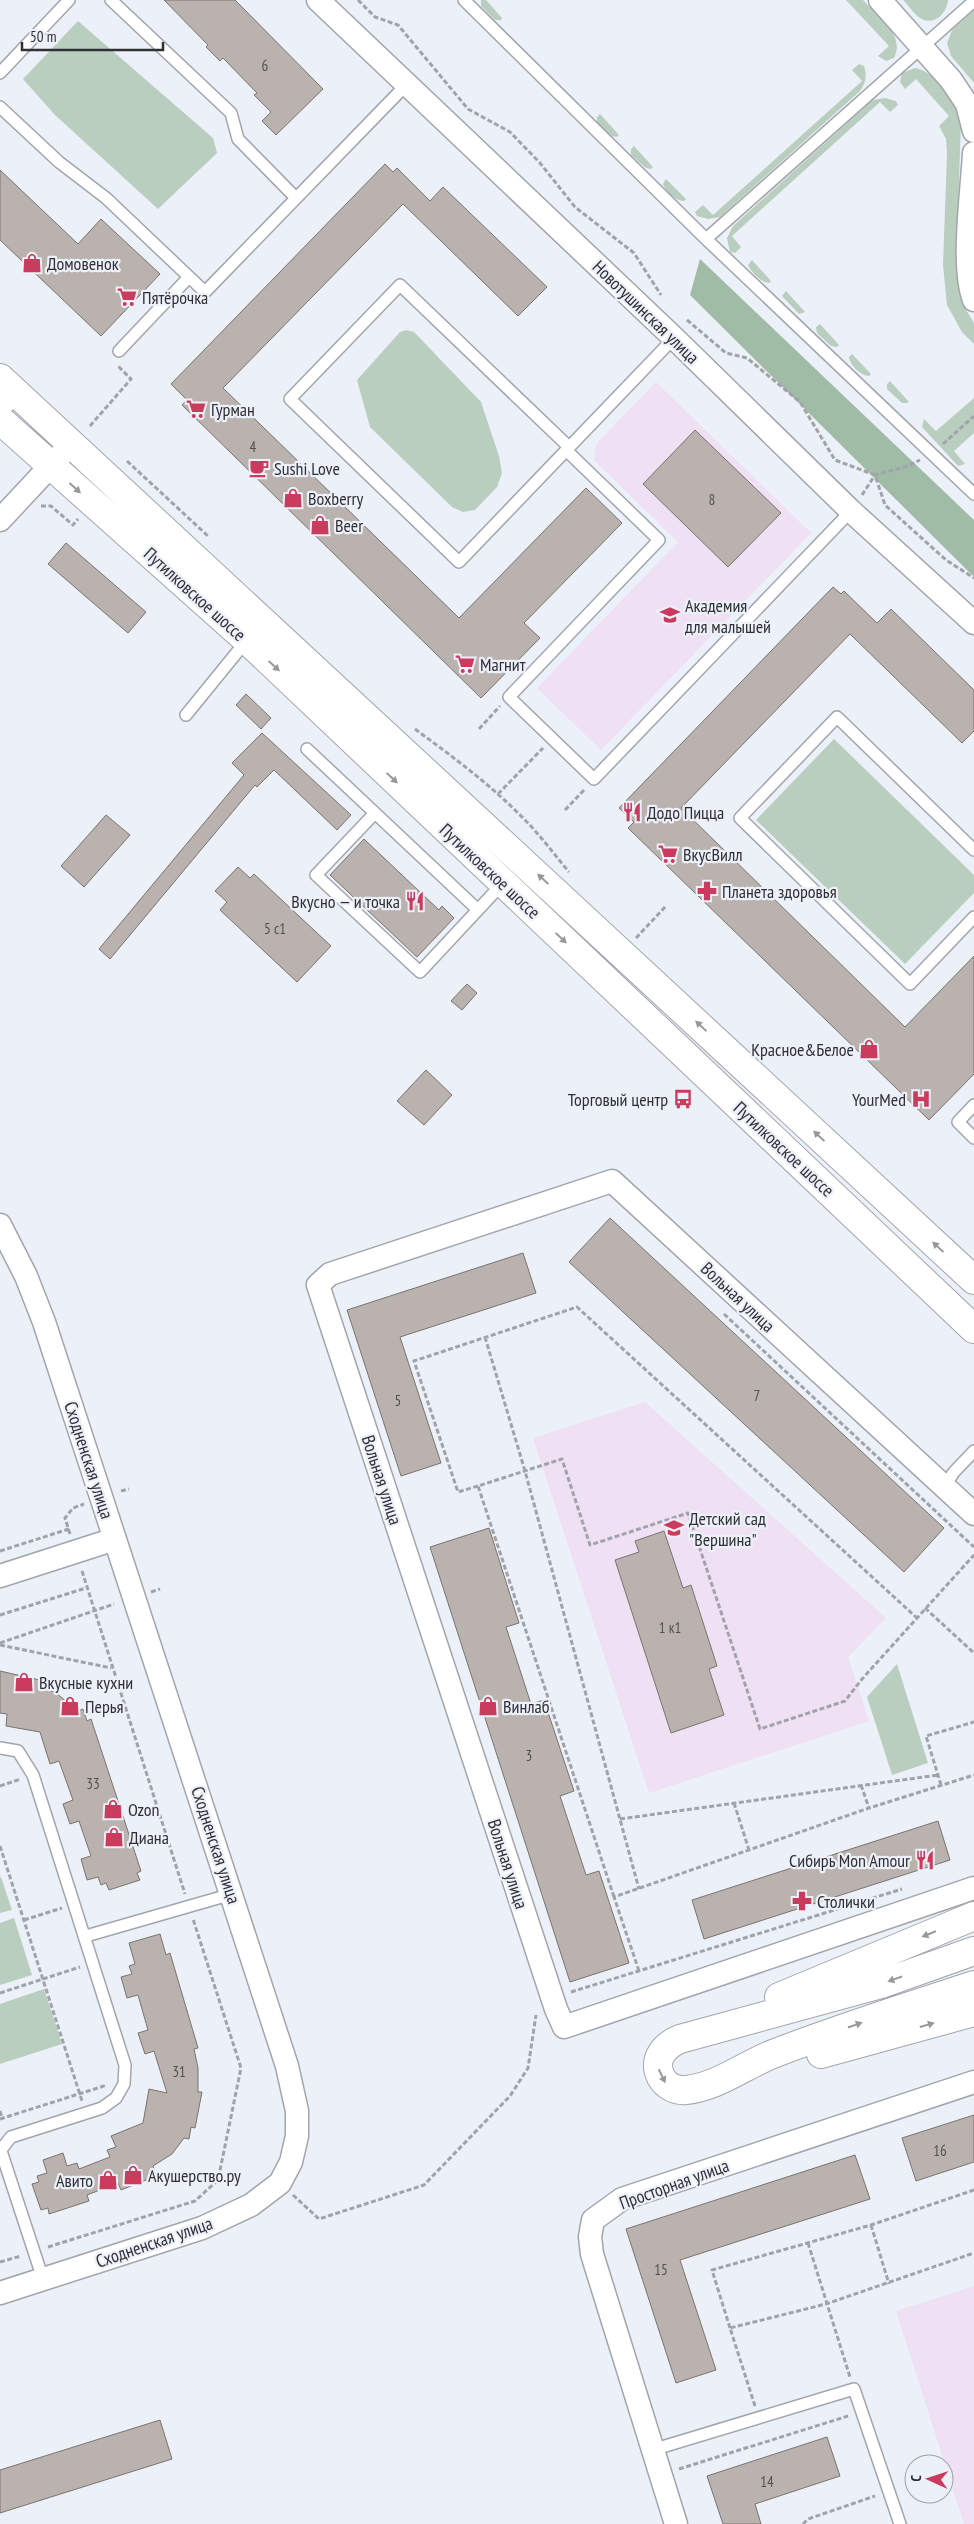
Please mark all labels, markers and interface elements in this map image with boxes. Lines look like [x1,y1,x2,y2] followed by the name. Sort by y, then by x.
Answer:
[22,20,164,52] scale bar
[30,27,56,46] text: 50 m
[262,56,269,75] house number: 6
[21,252,43,274] shop icon: Домовенок
[47,252,119,275] place label: Домовенок
[588,255,704,369] street label: Новотушинская улица
[116,286,138,308] supermarket icon: Пятёрочка
[142,286,208,309] place label: Пятёрочка
[185,398,207,420] supermarket icon: Гурман
[211,398,255,421] place label: Гурман
[250,437,257,456] house number: 4
[248,457,270,479] cafe icon: Sushi Love
[274,457,340,480] place label: Sushi Love
[68,482,80,494] one-way arrow
[282,487,304,509] shop icon: Boxberry
[308,487,363,510] place label: Boxberry
[709,490,715,509] house number: 8
[309,514,331,536] shop icon: Beer
[335,514,363,537] place label: Beer
[139,542,251,646] street label: Путилковское шоссе
[685,594,771,638] place label: Академия для малышей
[659,604,681,626] school or university icon: Академия для малышей
[454,653,476,675] supermarket icon: Магнит
[480,653,526,676] place label: Магнит
[268,660,280,672] one-way arrow
[386,772,398,784] one-way arrow
[621,801,643,823] restaurant icon: Додо Пицца
[647,801,724,824] place label: Додо Пицца
[435,818,545,924] street label: Путилковское шоссе
[657,843,679,865] supermarket icon: ВкусВилл
[683,843,743,866] place label: ВкусВилл
[538,873,550,885] one-way arrow
[696,880,718,902] pharmacy icon: Планета здоровья
[722,880,837,903] place label: Планета здоровья
[291,890,400,913] place label: Вкусно — и точка
[404,890,426,912] restaurant icon: Вкусно — и точка
[264,919,286,938] house number: 5 с1
[555,932,567,944] one-way arrow
[695,1020,707,1032] one-way arrow
[751,1038,854,1061] place label: Красное&Белое
[858,1038,880,1060] shop icon: Красное&Белое
[568,1088,668,1111] place label: Торговый центр
[672,1088,694,1110] bus stop icon: Торговый центр
[852,1088,906,1111] place label: YourMed
[910,1088,932,1110] hospital icon: YourMed
[729,1096,839,1202] street label: Путилковское шоссе
[814,1130,826,1142] one-way arrow
[933,1241,945,1253] one-way arrow
[696,1257,780,1337] street label: Вольная улица
[754,1386,760,1405] house number: 7
[395,1391,401,1410] house number: 5
[59,1398,119,1522] street label: Сходненская улица
[357,1432,407,1528] street label: Вольная улица
[689,1507,766,1551] place label: Детский сад "Вершина"
[663,1517,685,1539] school or university icon: Детский сад "Вершина"
[659,1618,681,1637] house number: 1 к1
[13,1671,35,1693] shop icon: Вкусные кухни
[39,1671,133,1694] place label: Вкусные кухни
[59,1695,81,1717] shop icon: Перья
[85,1695,124,1718] place label: Перья
[477,1695,499,1717] shop icon: Винлаб
[503,1695,550,1718] place label: Винлаб
[526,1746,532,1765] house number: 3
[86,1774,100,1793] house number: 33
[186,1783,246,1907] street label: Сходненская улица
[102,1798,124,1820] shop icon: Ozon
[128,1798,160,1821] place label: Ozon
[483,1816,533,1912] street label: Вольная улица
[103,1826,125,1848] shop icon: Диана
[129,1826,169,1849] place label: Диана
[789,1849,910,1872] place label: Сибирь Mon Amour
[914,1849,936,1871] restaurant icon: Сибирь Mon Amour
[791,1890,813,1912] pharmacy icon: Столички
[817,1890,875,1913] place label: Столички
[922,1931,936,1939] one-way arrow
[887,1975,902,1983] one-way arrow
[848,2021,863,2029] one-way arrow
[920,2021,935,2029] one-way arrow
[172,2062,186,2081] house number: 31
[659,2069,667,2083] one-way arrow
[933,2141,947,2160] house number: 16
[616,2154,732,2214] street label: Просторная улица
[122,2164,144,2186] shop icon: Акушерство.ру
[148,2164,241,2187] place label: Акушерство.ру
[56,2169,93,2192] place label: Авито
[97,2169,119,2191] shop icon: Авито
[93,2211,215,2273] street label: Сходненская улица
[654,2260,668,2279] house number: 15
[904,2454,954,2504] north arrow
[760,2472,774,2491] house number: 14
[907,2474,925,2482] text: С

